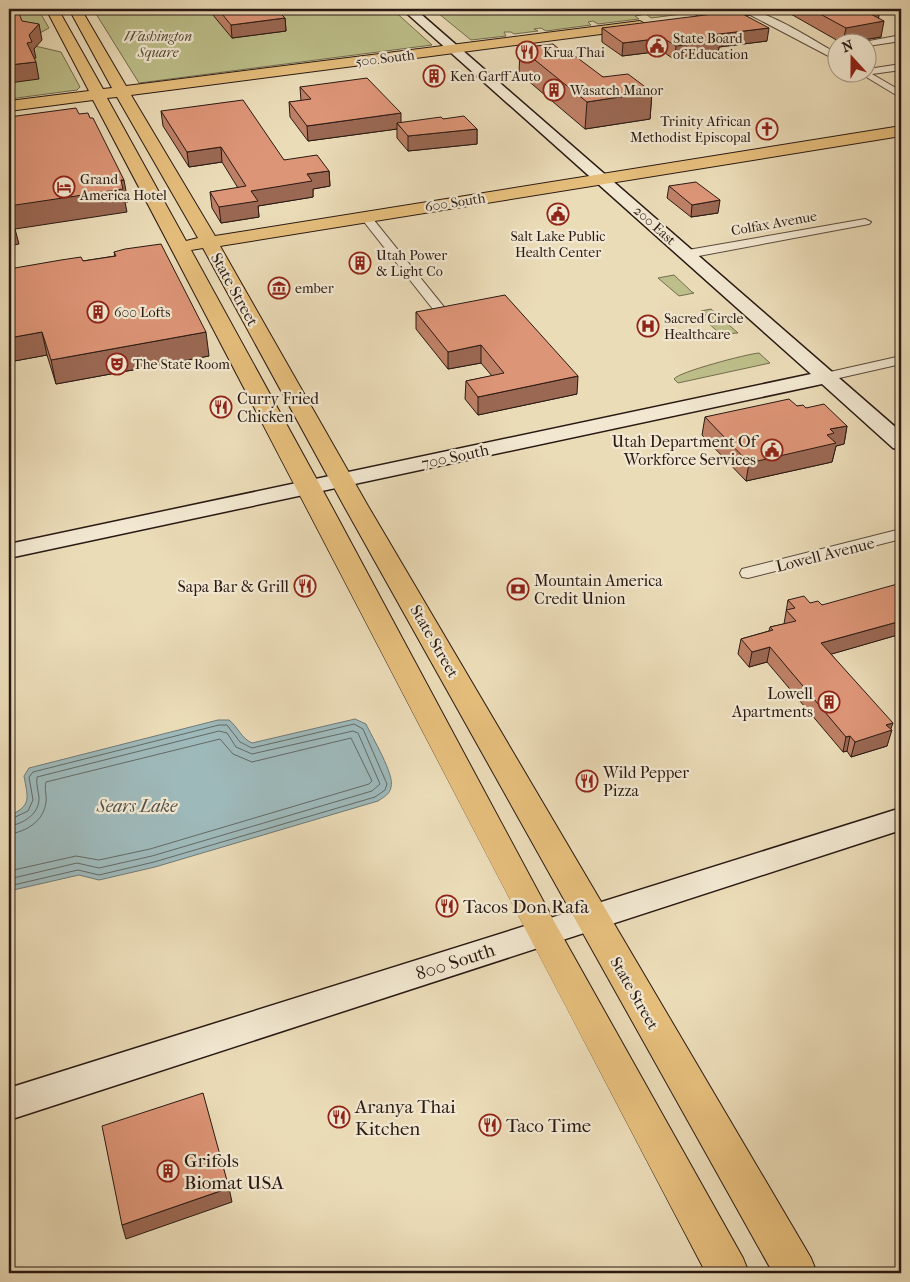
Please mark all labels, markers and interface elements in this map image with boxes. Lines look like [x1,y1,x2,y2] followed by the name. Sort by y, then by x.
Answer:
[124,28,192,61] park label: Washington Square
[673,30,748,63] place label: State Board of Education
[828,32,878,82] north arrow
[645,34,669,58] public building icon: State Board of Education
[840,36,856,56] text: N
[515,40,539,64] restaurant icon: Krua Thai
[543,44,605,61] place label: Krua Thai
[355,46,416,71] street label: 500 South
[422,64,446,88] building icon: Ken Garff Auto
[450,68,541,85] place label: Ken Garff Auto
[542,78,566,102] building icon: Wasatch Manor
[569,82,663,99] place label: Wasatch Manor
[630,113,751,146] place label: Trinity African Methodist Episcopal
[755,117,779,141] church icon: Trinity African Methodist Episcopal
[79,171,167,204] place label: Grand America Hotel
[52,175,76,199] hotel icon: Grand America Hotel
[424,189,487,216] street label: 600 South
[546,202,570,226] public building icon: Salt Lake Public Health Center
[630,202,679,249] street label: 200 East
[730,208,818,239] street label: Colfax Avenue
[511,228,605,261] place label: Salt Lake Public Health Center
[376,247,447,280] place label: Utah Power & Light Co
[207,249,263,329] street label: State Street
[348,251,372,275] building icon: Utah Power & Light Co
[267,276,291,300] museum icon: ember
[295,280,334,297] place label: ember
[86,300,110,324] building icon: 600 Lofts
[114,304,170,321] place label: 600 Lofts
[664,310,744,343] place label: Sacred Circle Healthcare
[636,314,660,338] hospital icon: Sacred Circle Healthcare
[105,352,129,376] theatre icon: The State Room
[133,356,230,373] place label: The State Room
[237,389,319,426] place label: Curry Fried Chicken
[209,395,233,419] restaurant icon: Curry Fried Chicken
[612,432,760,469] place label: Utah Department Of Workforce Services
[760,438,784,462] public building icon: Utah Department Of Workforce Services
[420,440,491,473] street label: 700 South
[774,533,876,576] street label: Lowell Avenue
[534,571,663,608] place label: Mountain America Credit Union
[293,574,317,598] restaurant icon: Sapa Bar & Grill
[178,577,290,596] place label: Sapa Bar & Grill
[506,577,530,601] bank icon: Mountain America Credit Union
[406,602,463,681] street label: State Street
[731,684,814,721] place label: Lowell Apartments
[817,690,841,714] building icon: Lowell Apartments
[602,763,689,800] place label: Wild Pepper Pizza
[575,769,599,793] restaurant icon: Wild Pepper Pizza
[96,796,178,817] water label: Sears Lake
[435,894,459,918] restaurant icon: Tacos Don Rafa
[463,896,589,918] place label: Tacos Don Rafa
[413,939,498,985] street label: 800 South
[606,954,663,1033] street label: State Street
[354,1096,456,1140] place label: Aranya Thai Kitchen
[327,1105,351,1129] restaurant icon: Aranya Thai Kitchen
[478,1113,502,1137] restaurant icon: Taco Time
[506,1115,591,1137] place label: Taco Time
[184,1150,284,1194] place label: Grifols Biomat USA
[156,1159,180,1183] building icon: Grifols Biomat USA

